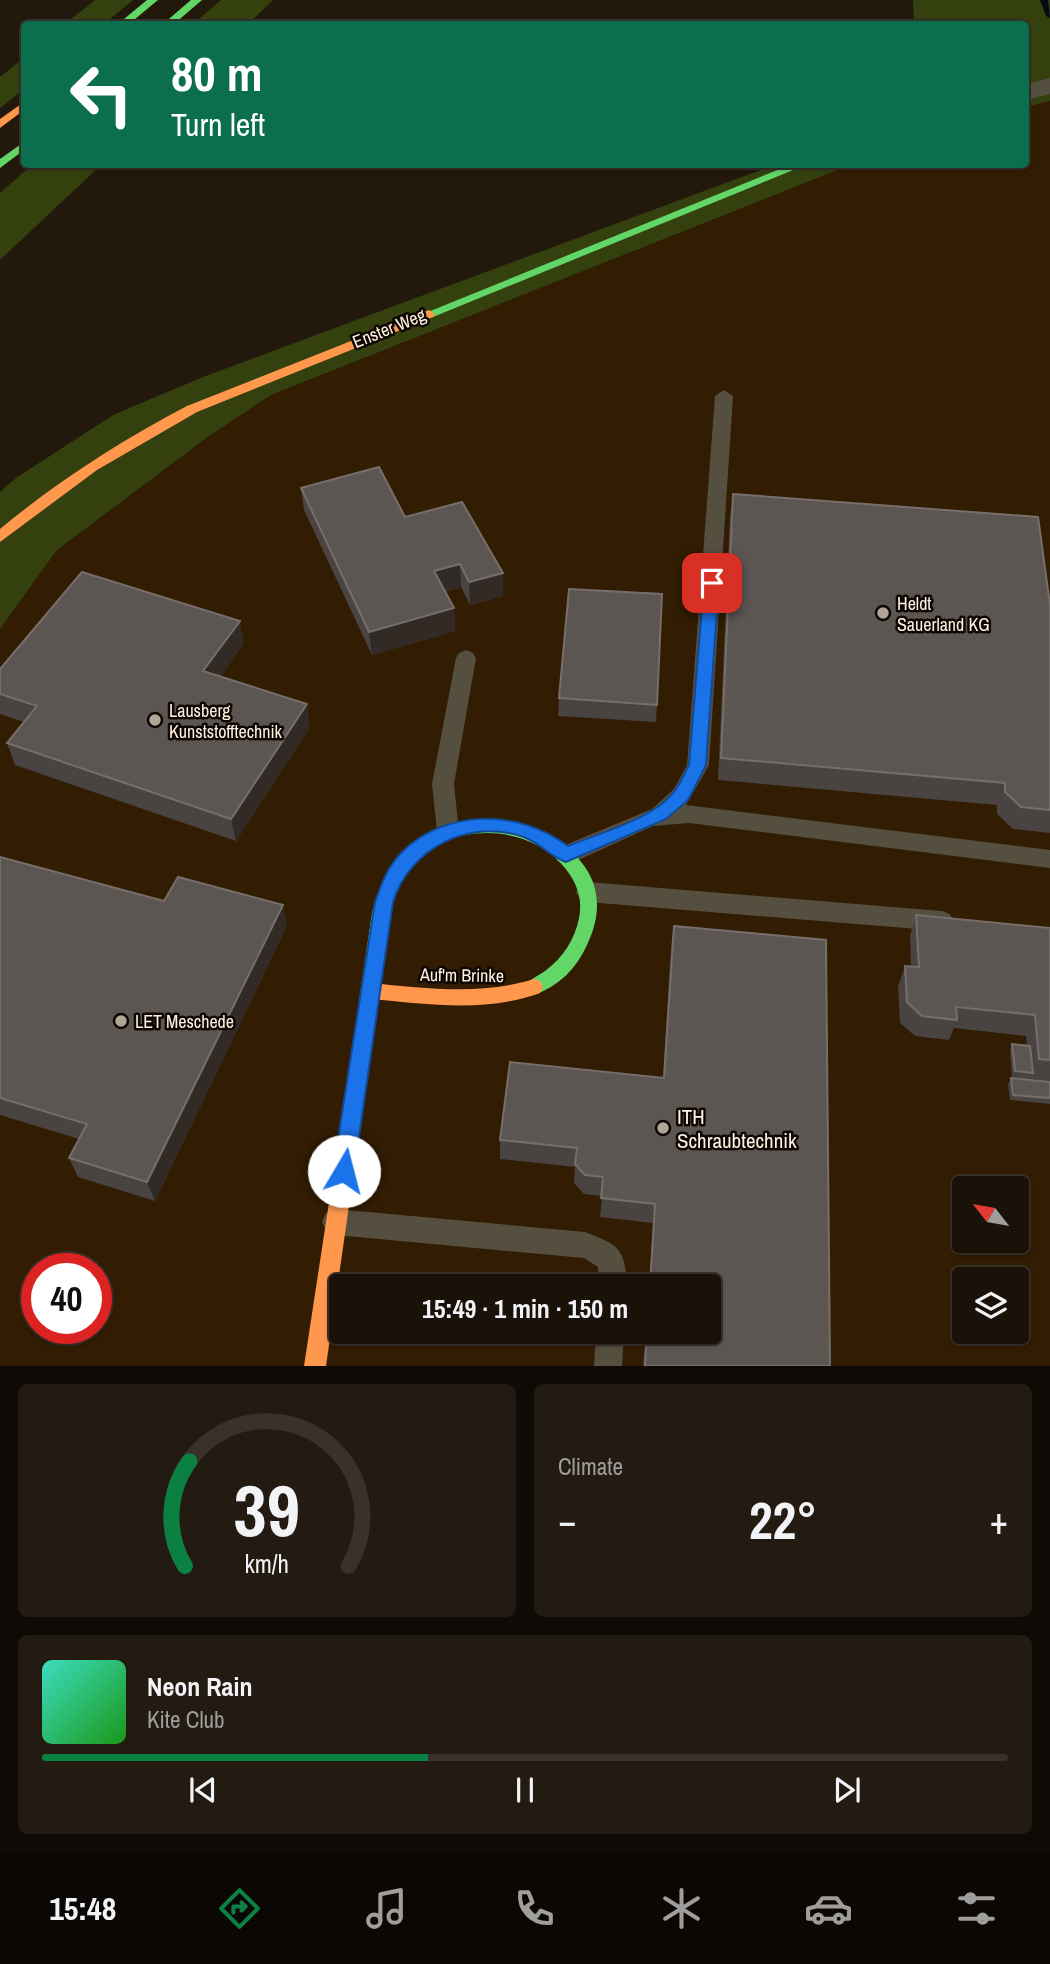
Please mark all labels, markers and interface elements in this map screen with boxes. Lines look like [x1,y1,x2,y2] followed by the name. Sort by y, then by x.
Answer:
[171,40,263,106] text: 80 m
[56,49,147,140] icon: left
[171,103,265,146] text: Turn left
[349,302,430,354] street label: Enster Weg
[682,553,742,613] pin
[693,564,731,602] icon: arrive
[897,591,990,637] place label: Heldt Sauerland KG
[875,605,891,621] marker: Heldt Sauerland KG
[169,698,283,744] place label: Lausberg Kunststofftechnik
[147,712,163,728] marker: Lausberg Kunststofftechnik
[419,962,504,988] street label: Auf'm Brinke
[135,1009,234,1034] place label: LET Meschede
[113,1013,129,1029] marker: LET Meschede
[677,1102,797,1155] place label: ITH Schraubtechnik
[655,1120,671,1136] marker: ITH Schraubtechnik
[307,1134,381,1208] position arrow
[952,1176,1029,1253] north arrow
[952,1176,1029,1344] map controls
[21,1253,112,1344] speed limit sign: 40
[952,1267,1029,1344] button: layers
[422,1291,628,1326] text: 15:49 · 1 min · 150 m
[558,1451,623,1482] text: Climate
[234,1462,300,1560] text: 39
[749,1485,817,1555] text: 22°
[558,1495,576,1546] text: −
[990,1495,1008,1546] text: +
[245,1547,289,1581] text: km/h
[147,1669,252,1704] text: Neon Rain
[147,1704,225,1735] text: Kite Club
[184,1771,222,1809] icon: previous
[506,1771,544,1809] icon: pause
[828,1771,866,1809] icon: next
[215,1884,264,1933] icon: directions
[362,1884,411,1933] icon: music
[510,1884,559,1933] icon: phone
[657,1884,706,1933] icon: climate
[804,1884,853,1933] icon: car
[952,1884,1001,1933] icon: filters
[49,1887,116,1930] text: 15:48

